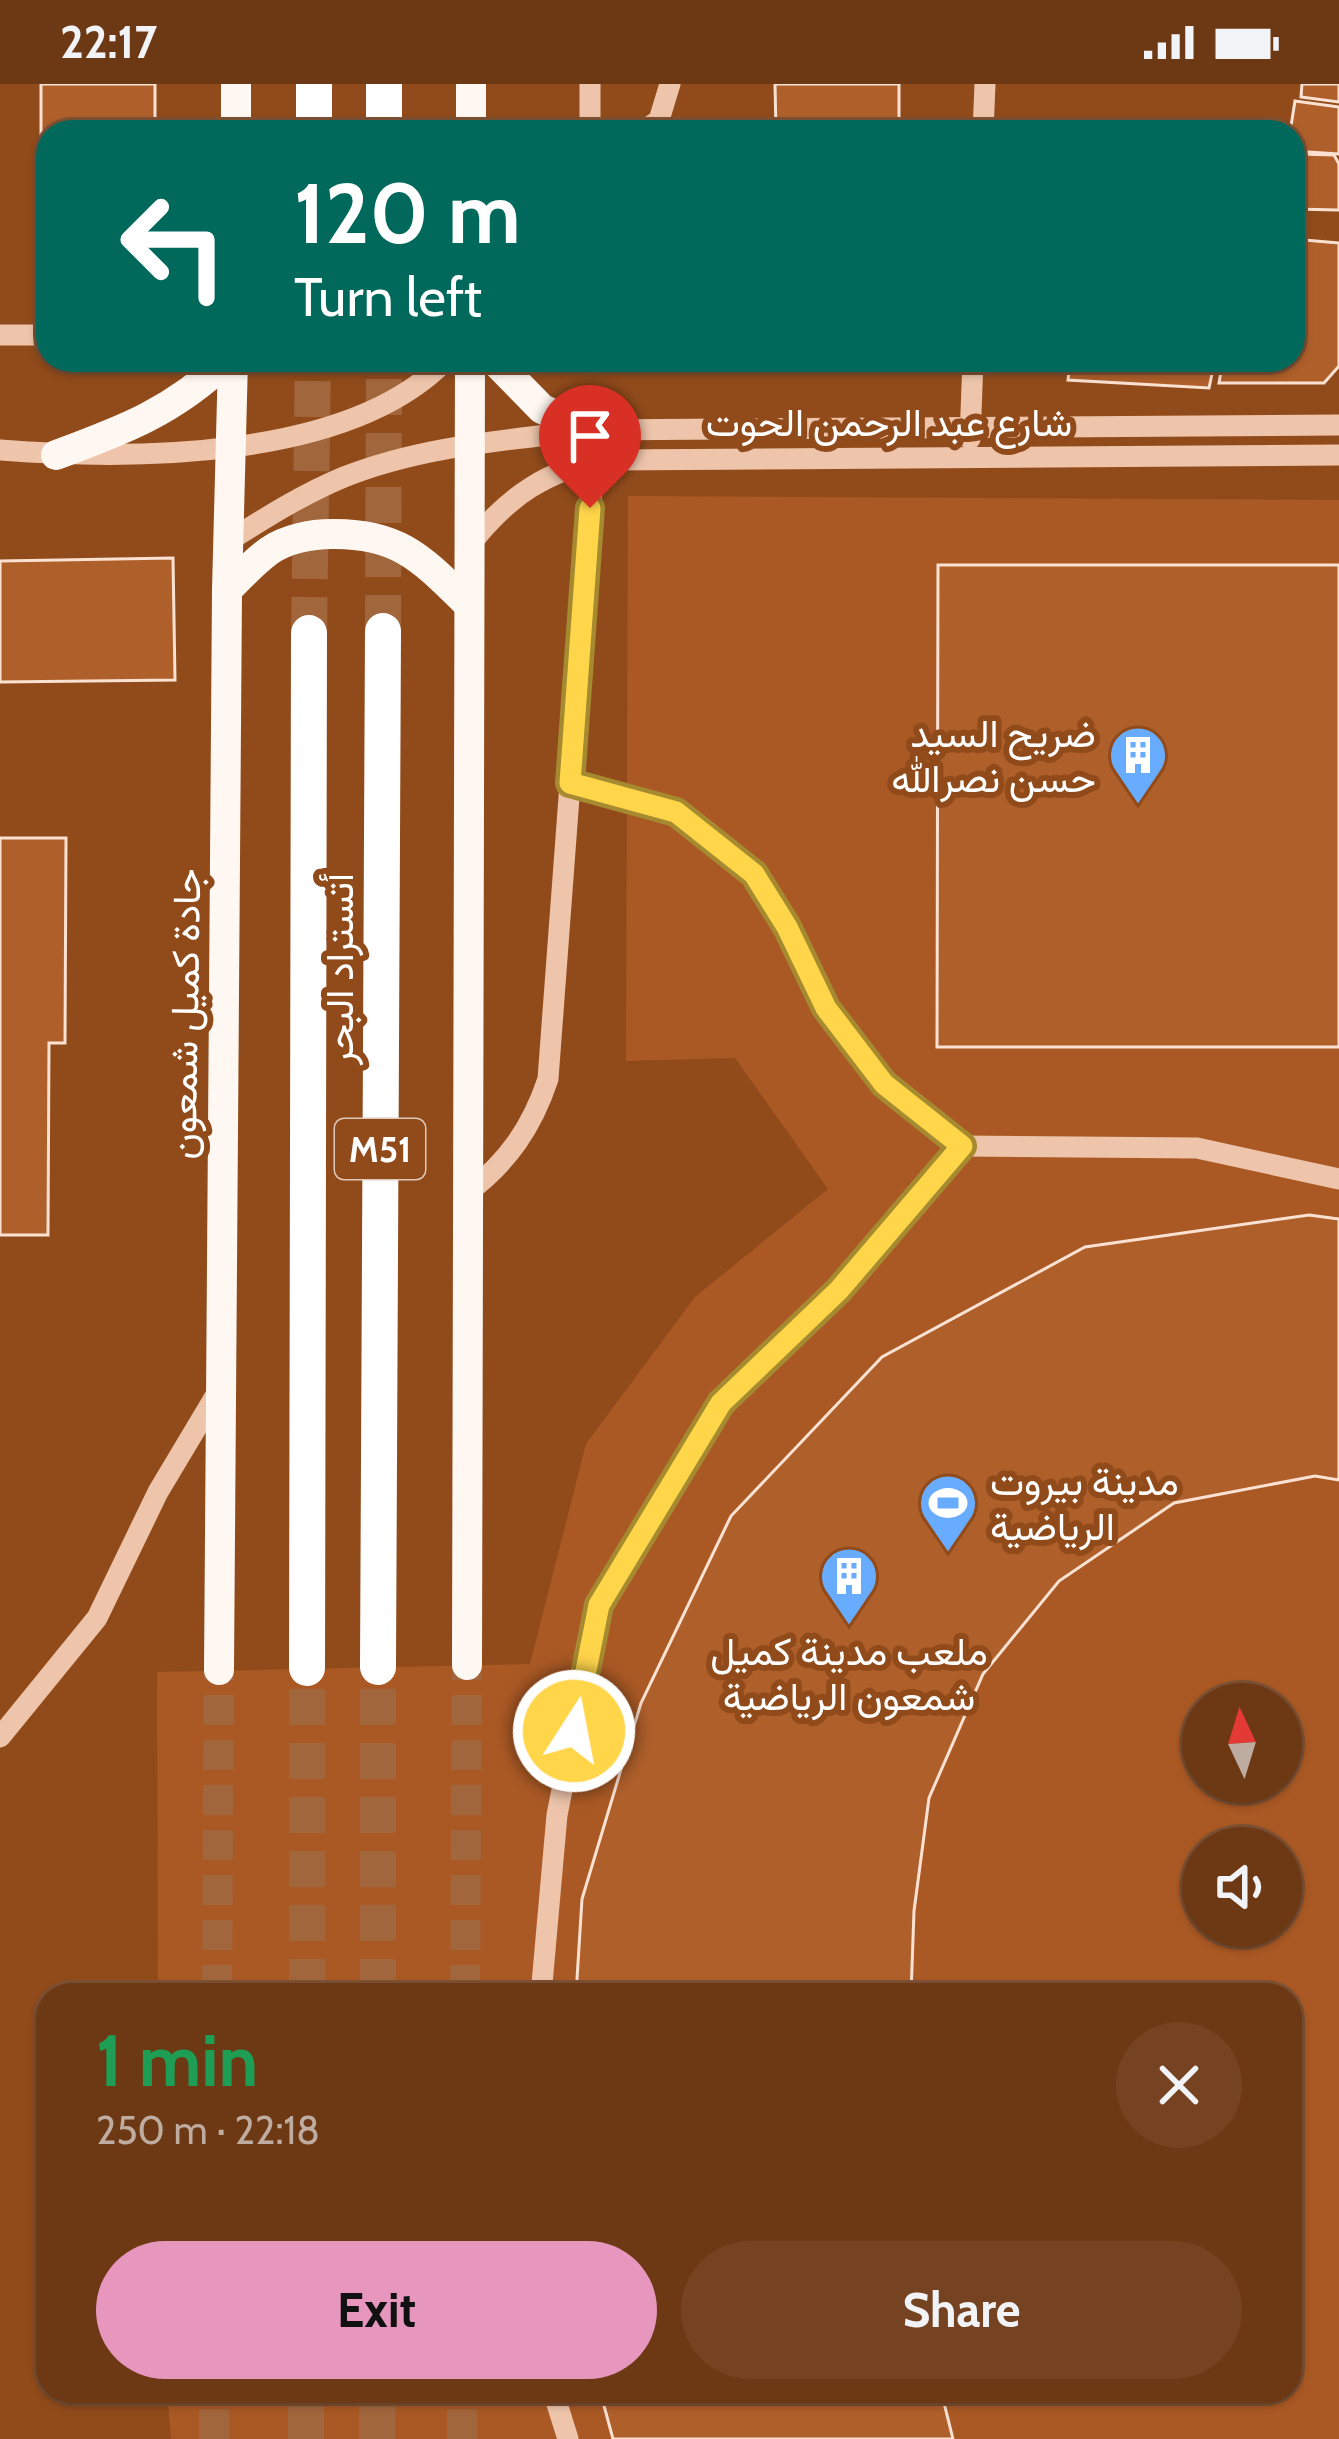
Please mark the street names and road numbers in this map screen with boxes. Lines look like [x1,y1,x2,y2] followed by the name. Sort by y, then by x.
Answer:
[706,398,1072,449] street label: شارع عبد الرحمن الحوت
[157,868,212,1160] street label: جادة كميل شمعون
[315,873,364,1066] street label: أتستراد البحر
[335,1119,425,1179] road number: M51

